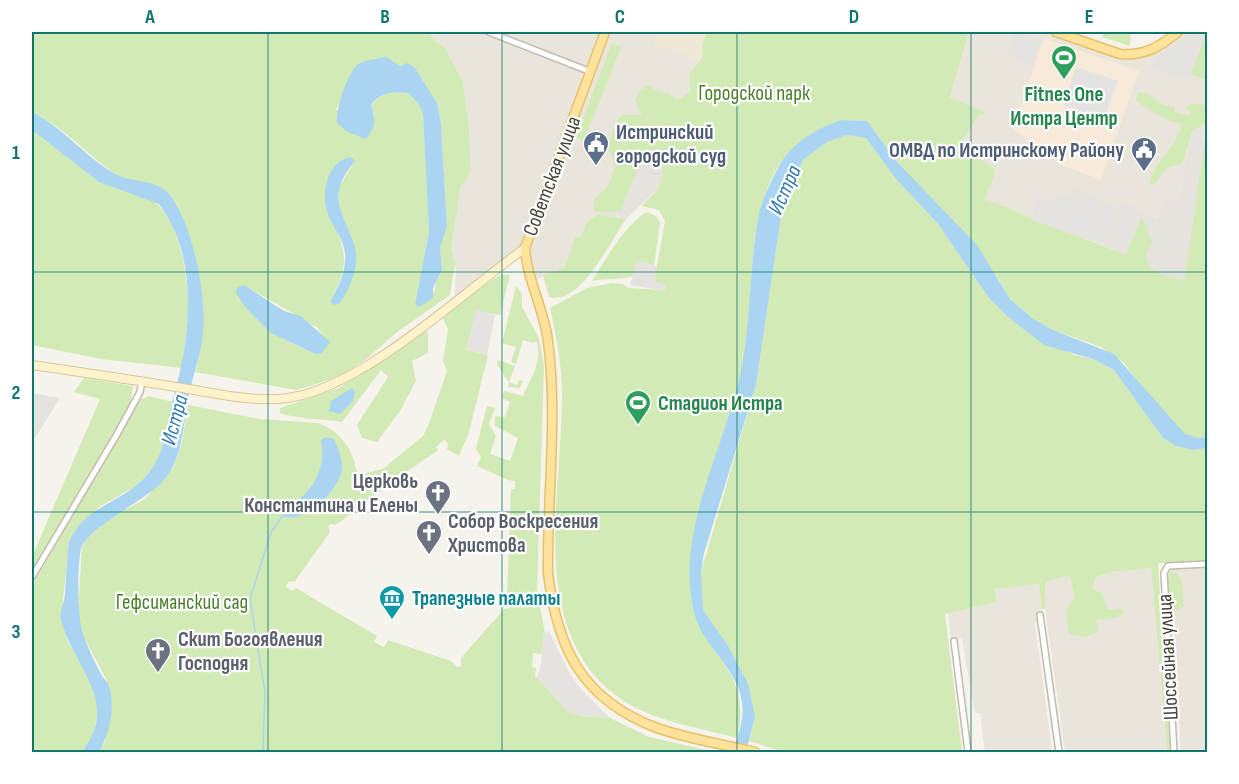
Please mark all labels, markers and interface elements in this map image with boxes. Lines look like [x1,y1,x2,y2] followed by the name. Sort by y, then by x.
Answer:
[144,5,155,29] text: A
[380,5,390,29] text: B
[615,5,625,29] text: C
[849,5,859,29] text: D
[1085,5,1093,29] text: E
[1049,43,1079,81] sports icon: Fitnes One Истра Центр
[698,81,810,106] park label: Городской парк
[1010,82,1118,131] place label: Fitnes One Истра Центр
[518,113,586,239] street label: Советская улица
[616,120,726,169] place label: Истринский городской суд
[581,129,611,167] public building icon: Истринский городской суд
[1129,135,1159,173] public building icon: ОМВД по Истринскому Району
[889,138,1124,163] place label: ОМВД по Истринскому Району
[12,141,20,165] text: 1
[762,161,808,219] water label: Истра
[12,381,20,405] text: 2
[623,388,653,426] sports icon: Стадион Истра
[658,391,783,416] place label: Стадион Истра
[155,392,195,448] water label: Истра
[244,469,418,518] place label: Церковь Константина и Елены
[423,478,453,516] church icon: Церковь Константина и Елены
[447,509,598,558] place label: Собор Воскресения Христова
[414,518,444,556] church icon: Собор Воскресения Христова
[377,583,407,621] museum icon: Трапезные палаты
[412,586,560,611] place label: Трапезные палаты
[116,590,248,615] park label: Гефсиманский сад
[1152,593,1184,721] street label: Шоссейная улица
[12,620,21,644] text: 3
[178,627,323,676] place label: Скит Богоявления Господня
[143,636,173,674] church icon: Скит Богоявления Господня

